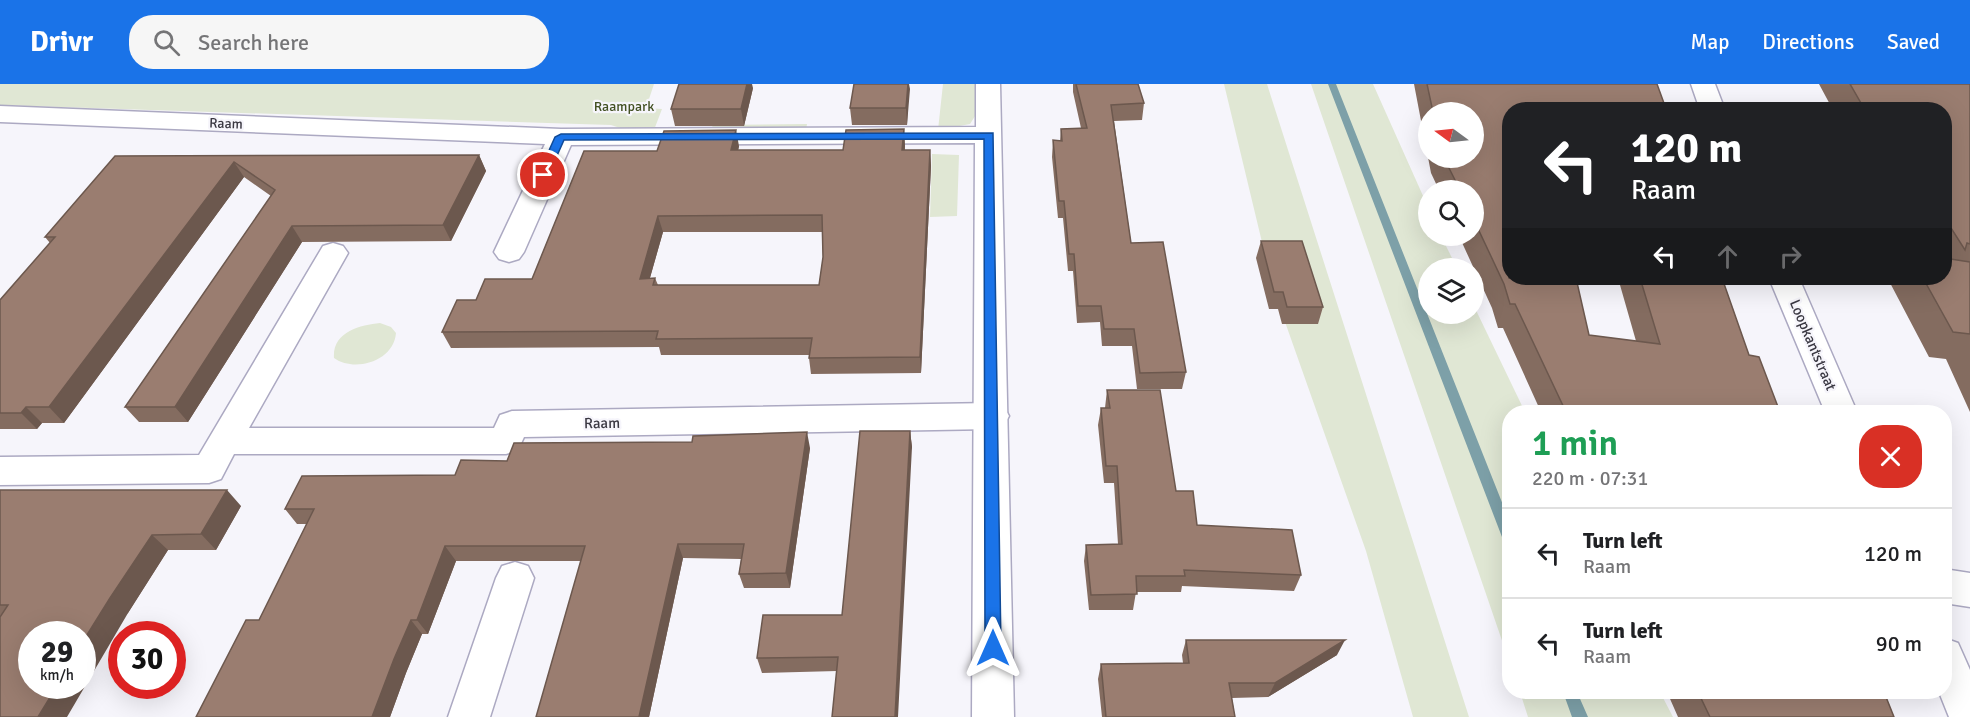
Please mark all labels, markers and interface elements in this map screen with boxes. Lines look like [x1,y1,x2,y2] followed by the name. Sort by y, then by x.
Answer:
[129,15,549,69] search box
[30,25,93,59] text: Drivr
[150,26,183,59] icon: search
[198,29,309,56] text: Search here
[1691,29,1729,55] text: Map
[1762,29,1854,55] text: Directions
[1887,29,1940,55] text: Saved
[594,98,654,115] park label: Raampark
[1418,102,1484,168] north arrow
[1418,102,1484,324] map controls
[209,114,243,133] street label: Raam
[1631,123,1742,174] text: 120 m
[1532,126,1610,204] icon: left
[517,149,568,200] pin
[526,158,559,191] icon: arrive
[1631,174,1696,207] text: Raam
[1418,180,1484,246] button: search
[1648,240,1681,273] icon: left
[1711,240,1744,273] icon: ahead
[1774,240,1807,273] icon: right
[1418,258,1484,324] button: layers
[1786,297,1840,393] street label: Loopkantstraat
[584,414,620,432] street label: Raam
[1532,421,1618,466] text: 1 min
[1859,425,1922,488] button: close
[1532,466,1648,491] text: 220 m · 07:31
[1583,527,1663,554] text: Turn left
[1532,537,1565,570] icon: left
[1864,540,1922,567] text: 120 m
[1583,554,1631,579] text: Raam
[961,616,1025,680] position arrow
[1583,617,1663,644] text: Turn left
[108,621,186,699] speed limit sign: 30
[1532,627,1565,660] icon: left
[1876,630,1922,657] text: 90 m
[41,634,73,671] text: 29
[1583,644,1631,669] text: Raam
[40,666,74,684] text: km/h

